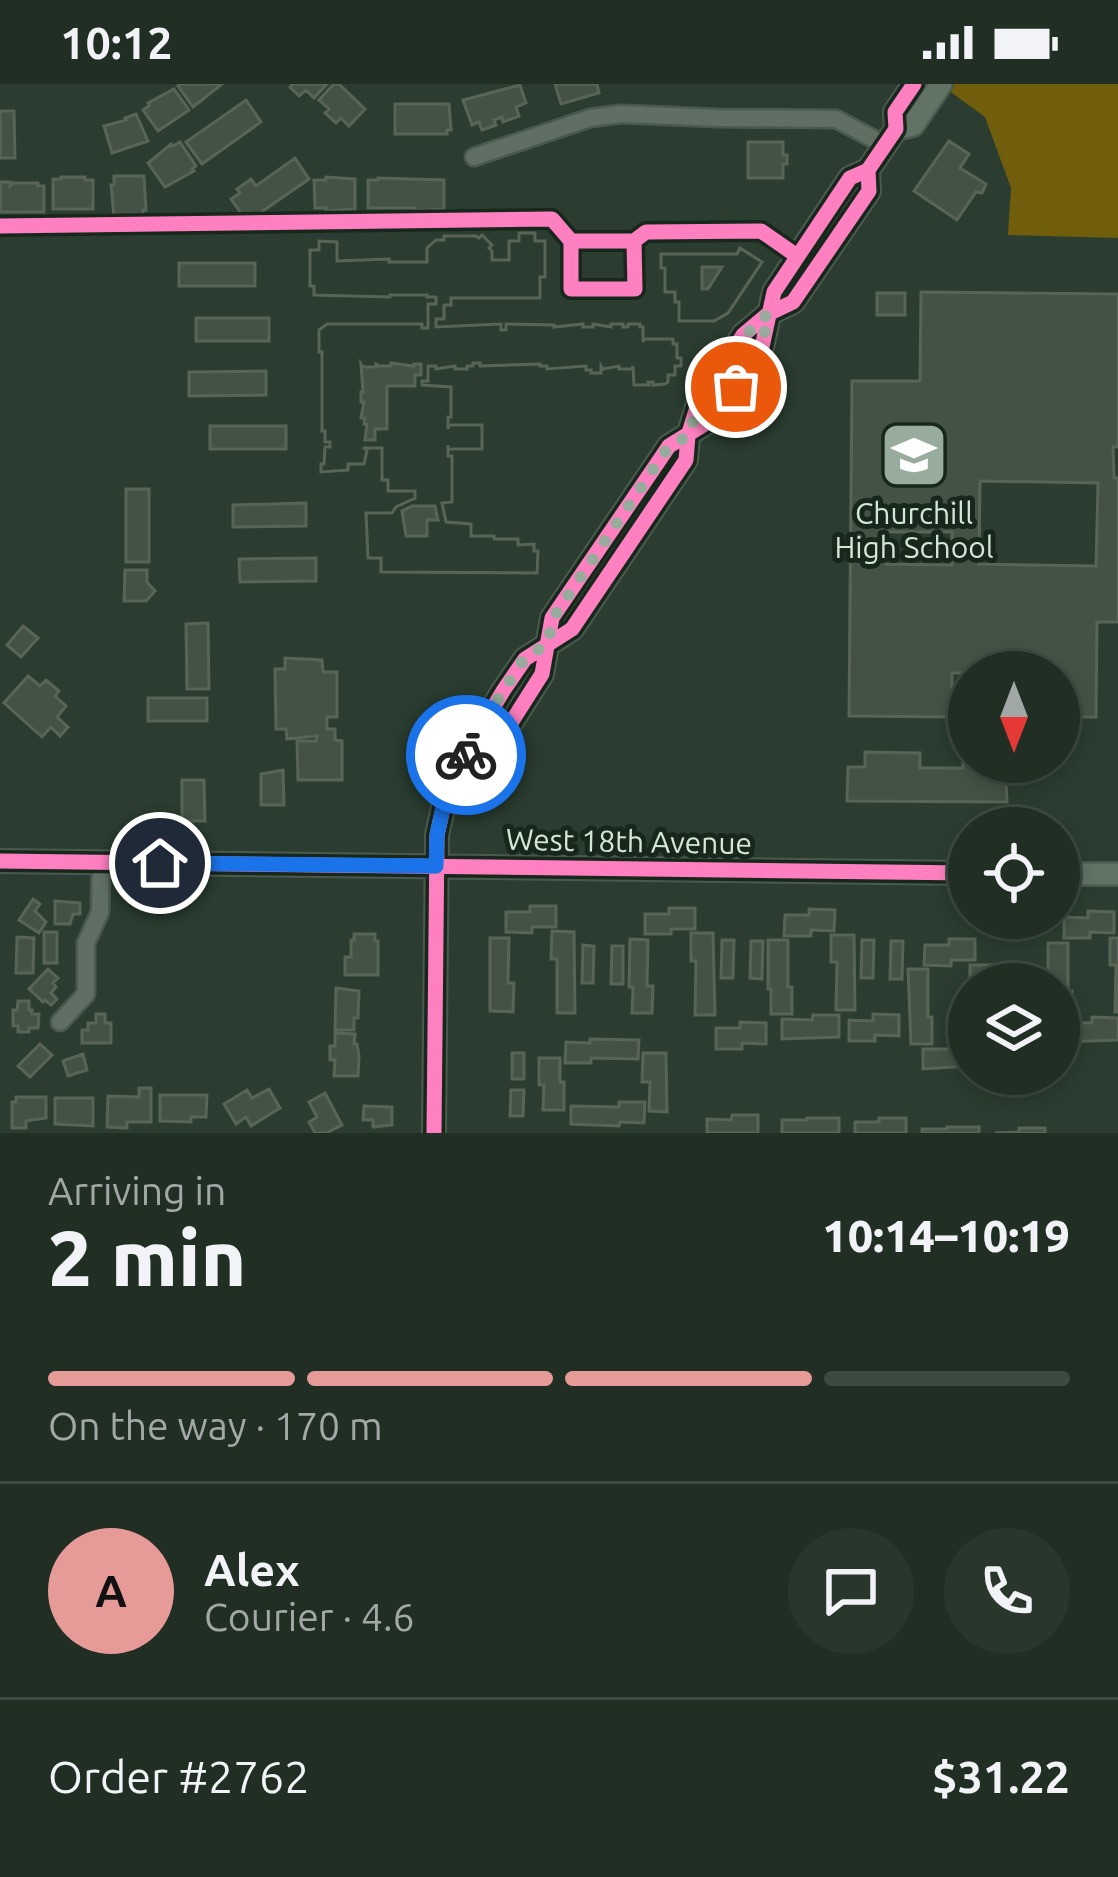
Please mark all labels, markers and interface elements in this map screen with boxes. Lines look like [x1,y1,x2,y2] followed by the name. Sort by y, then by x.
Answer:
[60,17,173,68] text: 10:12
[685,336,787,438] pin
[703,354,769,420] icon: bag
[879,420,949,490] school or university icon: Churchill High School
[834,496,994,564] place label: Churchill High School
[948,651,1080,783] north arrow
[948,651,1080,1095] map controls
[406,695,526,815] courier
[433,722,499,788] icon: bike
[948,807,1080,939] button: locate
[109,812,211,914] pin
[506,822,752,860] street label: West 18th Avenue
[127,830,193,896] icon: home
[948,963,1080,1095] button: layers
[48,1169,226,1212] text: Arriving in
[822,1210,1070,1261] text: 10:14–10:19
[48,1213,246,1301] text: 2 min
[48,1404,383,1447] text: On the way · 170 m
[788,1528,914,1654] button: chat
[944,1528,1070,1654] button: phone
[204,1544,300,1595] text: Alex
[95,1565,127,1616] text: A
[204,1595,415,1638] text: Courier · 4.6
[48,1751,310,1802] text: Order #2762
[932,1751,1070,1802] text: $31.22

